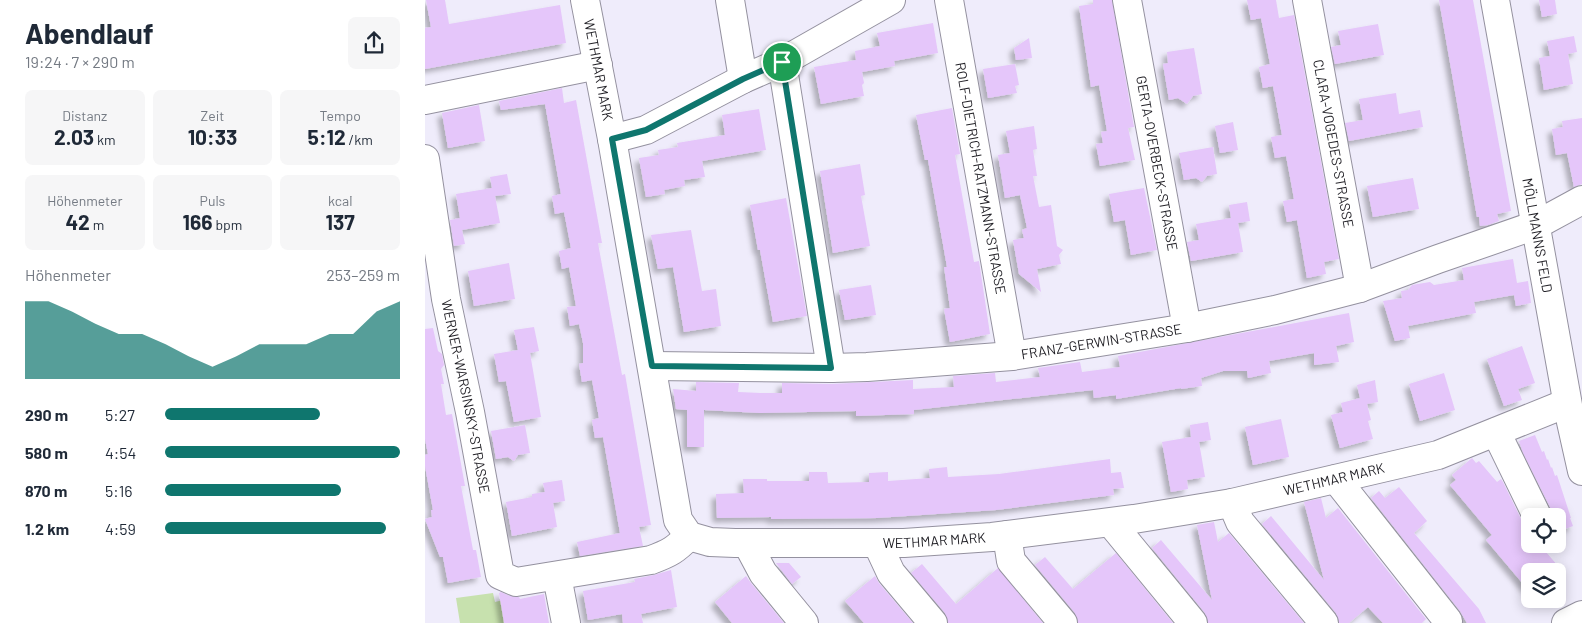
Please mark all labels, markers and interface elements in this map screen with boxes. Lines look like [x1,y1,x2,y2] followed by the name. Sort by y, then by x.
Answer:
[25,16,154,50] text: Abendlauf
[348,17,400,69] button: share
[581,17,617,122] street label: WETHMAR MARK
[761,41,803,83] pin
[768,48,796,76] icon: arrive
[25,52,135,71] text: 19:24 · 7 × 290 m
[1310,58,1358,229] street label: CLARA-VOGEDES-STRASSE
[952,61,1010,295] street label: ROLF-DIETRICH-RATZMANN-STRASSE
[1133,74,1182,252] street label: GERTA-OVERBECK-STRASSE
[62,107,107,124] text: Distanz
[201,107,224,124] text: Zeit
[320,107,361,124] text: Tempo
[54,124,94,149] text: 2.03
[188,124,237,149] text: 10:33
[308,124,346,149] text: 5:12
[94,131,116,148] text: km
[346,131,373,148] text: /km
[1519,177,1556,294] street label: MÖLLMANNS FELD
[47,192,123,209] text: Höhenmeter
[200,192,225,209] text: Puls
[328,192,352,209] text: kcal
[65,209,90,234] text: 42
[183,209,213,234] text: 166
[326,209,355,234] text: 137
[90,216,104,233] text: m
[213,216,242,233] text: bpm
[25,265,111,284] text: Höhenmeter
[326,265,400,284] text: 253–259 m
[438,298,494,495] street label: WERNER-WARSINSKY-STRASSE
[1020,320,1183,362] street label: FRANZ-GERWIN-STRASSE
[25,405,68,424] text: 290 m
[105,405,135,424] text: 5:27
[25,443,68,462] text: 580 m
[105,443,136,462] text: 4:54
[1282,459,1387,499] street label: WETHMAR MARK
[25,481,67,500] text: 870 m
[105,481,133,500] text: 5:16
[1521,508,1566,608] map controls
[1521,508,1566,553] button: locate
[25,519,69,538] text: 1.2 km
[105,519,136,538] text: 4:59
[883,528,987,551] street label: WETHMAR MARK
[1521,563,1566,608] button: layers

